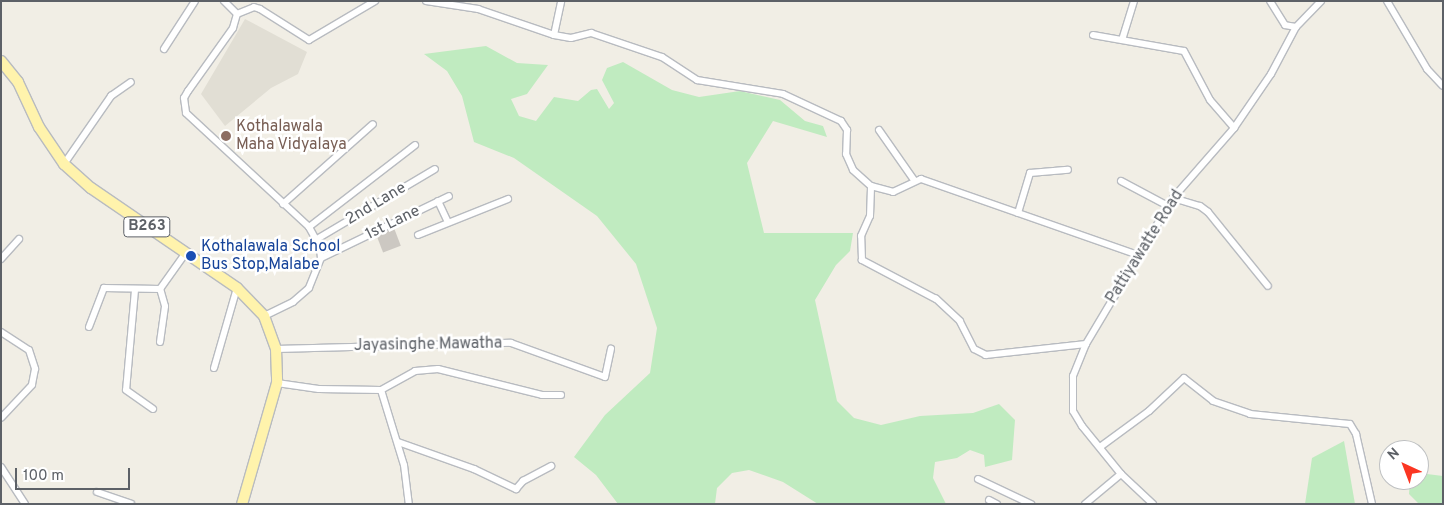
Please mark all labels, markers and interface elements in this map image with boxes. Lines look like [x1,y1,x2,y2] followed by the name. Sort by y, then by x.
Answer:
[236,117,347,155] place label: Kothalawala Maha Vidyalaya
[220,130,232,142] marker: Kothalawala Maha Vidyalaya
[342,178,410,230] street label: 2nd Lane
[1102,187,1188,307] street label: Pattiyawatte Road
[363,202,423,244] street label: 1st Lane
[123,214,171,240] road number: B263
[201,237,341,275] place label: Kothalawala School Bus Stop,Malabe
[185,250,197,262] marker: Kothalawala School Bus Stop,Malabe
[354,334,502,356] street label: Jayasinghe Mawatha
[1379,440,1429,490] north arrow
[1385,445,1404,464] text: N
[18,458,132,490] scale bar
[23,467,64,486] text: 100 m

